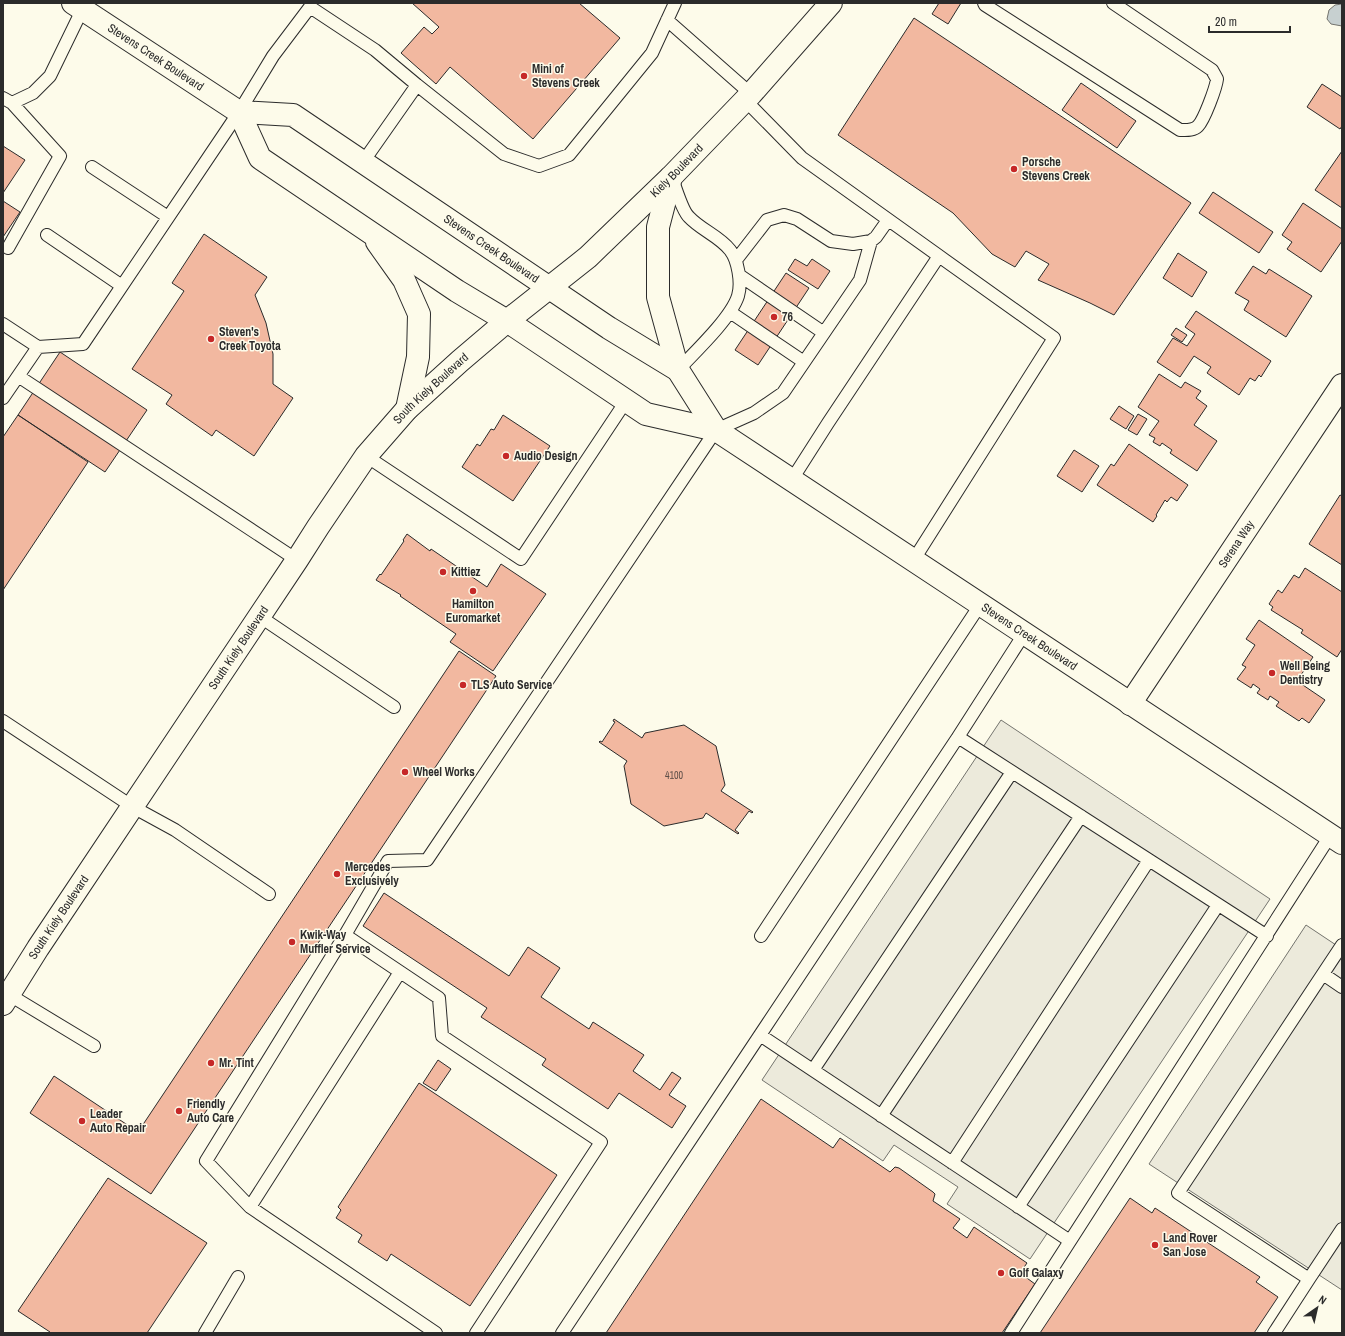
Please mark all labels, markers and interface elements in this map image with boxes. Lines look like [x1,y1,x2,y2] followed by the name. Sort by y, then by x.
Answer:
[1209,8,1290,34] scale bar
[1215,14,1237,30] text: 20 m
[105,20,207,95] street label: Stevens Creek Boulevard
[532,61,600,91] place label: Mini of Stevens Creek
[519,71,529,81] marker: Mini of Stevens Creek
[647,140,707,201] street label: Kiely Boulevard
[1022,154,1090,184] place label: Porsche Stevens Creek
[1009,164,1019,174] marker: Porsche Stevens Creek
[441,211,542,287] street label: Stevens Creek Boulevard
[782,309,793,325] place label: 76
[769,312,779,322] marker: 76
[219,324,281,354] place label: Steven's Creek Toyota
[206,334,216,344] marker: Steven's Creek Toyota
[389,349,472,427] street label: South Kiely Boulevard
[514,448,577,464] place label: Audio Design
[501,451,511,461] marker: Audio Design
[1215,517,1258,571] street label: Serena Way
[451,564,481,580] place label: Kittiez
[438,567,448,577] marker: Kittiez
[468,586,478,596] marker: Hamilton Euromarket
[446,596,501,626] place label: Hamilton Euromarket
[978,599,1080,674] street label: Stevens Creek Boulevard
[205,603,272,693] street label: South Kiely Boulevard
[1280,658,1330,688] place label: Well Being Dentistry
[1267,668,1277,678] marker: Well Being Dentistry
[471,677,553,693] place label: TLS Auto Service
[458,680,468,690] marker: TLS Auto Service
[413,764,475,780] place label: Wheel Works
[400,767,410,777] marker: Wheel Works
[665,769,684,782] house number: 4100
[345,859,399,889] place label: Mercedes Exclusively
[332,869,342,879] marker: Mercedes Exclusively
[25,872,92,962] street label: South Kiely Boulevard
[300,927,371,957] place label: Kwik-Way Muffler Service
[287,937,297,947] marker: Kwik-Way Muffler Service
[219,1055,255,1071] place label: Mr. Tint
[206,1058,216,1068] marker: Mr. Tint
[187,1096,235,1126] place label: Friendly Auto Care
[90,1106,146,1136] place label: Leader Auto Repair
[174,1106,184,1116] marker: Friendly Auto Care
[77,1116,87,1126] marker: Leader Auto Repair
[1163,1230,1217,1260] place label: Land Rover San Jose
[1150,1240,1160,1250] marker: Land Rover San Jose
[1009,1265,1064,1281] place label: Golf Galaxy
[996,1268,1006,1278] marker: Golf Galaxy
[1297,1288,1337,1328] north arrow
[1316,1292,1329,1307] text: N

